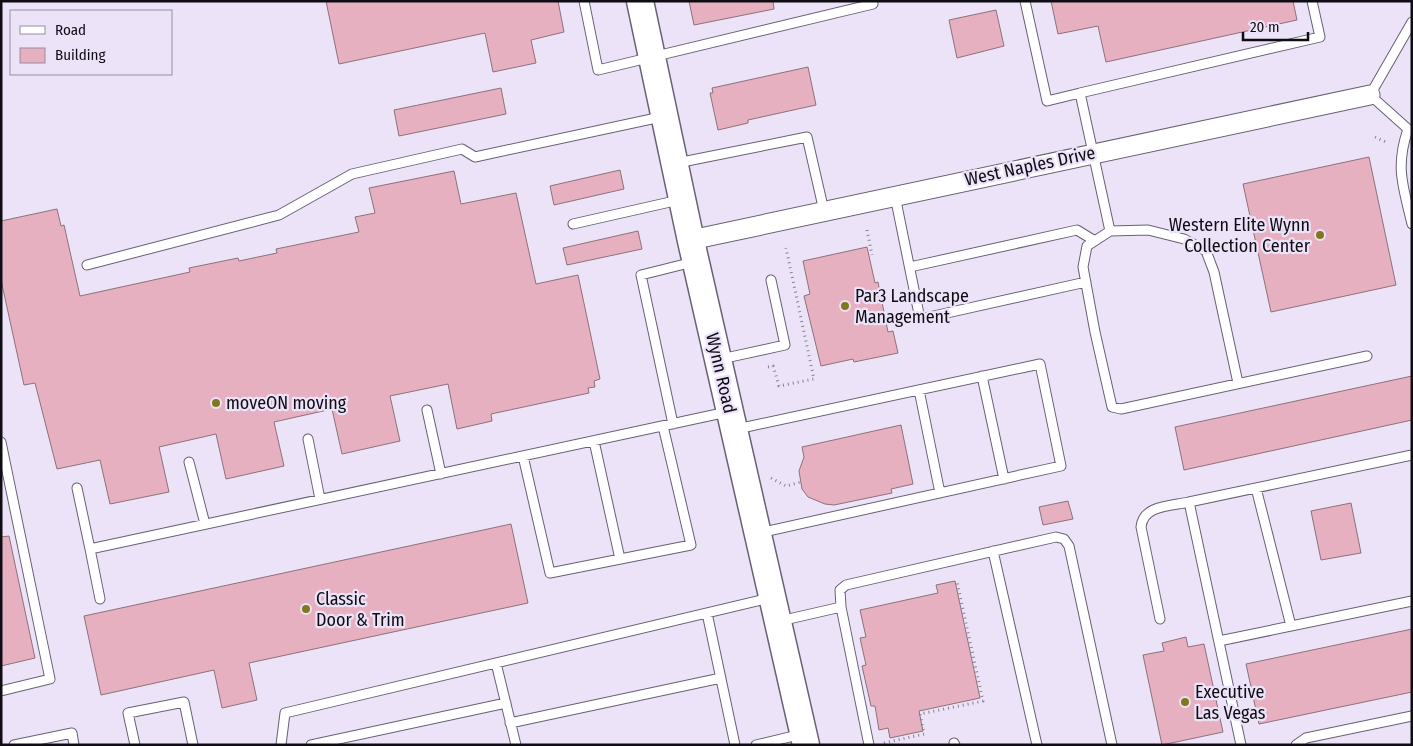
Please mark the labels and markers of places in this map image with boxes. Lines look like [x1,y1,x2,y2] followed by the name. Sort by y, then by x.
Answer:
[1169,214,1311,257] place label: Western Elite Wynn Collection Center
[1314,229,1326,241] marker: Western Elite Wynn Collection Center
[855,285,969,328] place label: Par3 Landscape Management
[839,300,851,312] marker: Par3 Landscape Management
[226,392,347,414] place label: moveON moving
[210,397,222,409] marker: moveON moving
[316,588,405,631] place label: Classic Door & Trim
[300,603,312,615] marker: Classic Door & Trim
[1195,681,1266,724] place label: Executive Las Vegas
[1179,696,1191,708] marker: Executive Las Vegas

